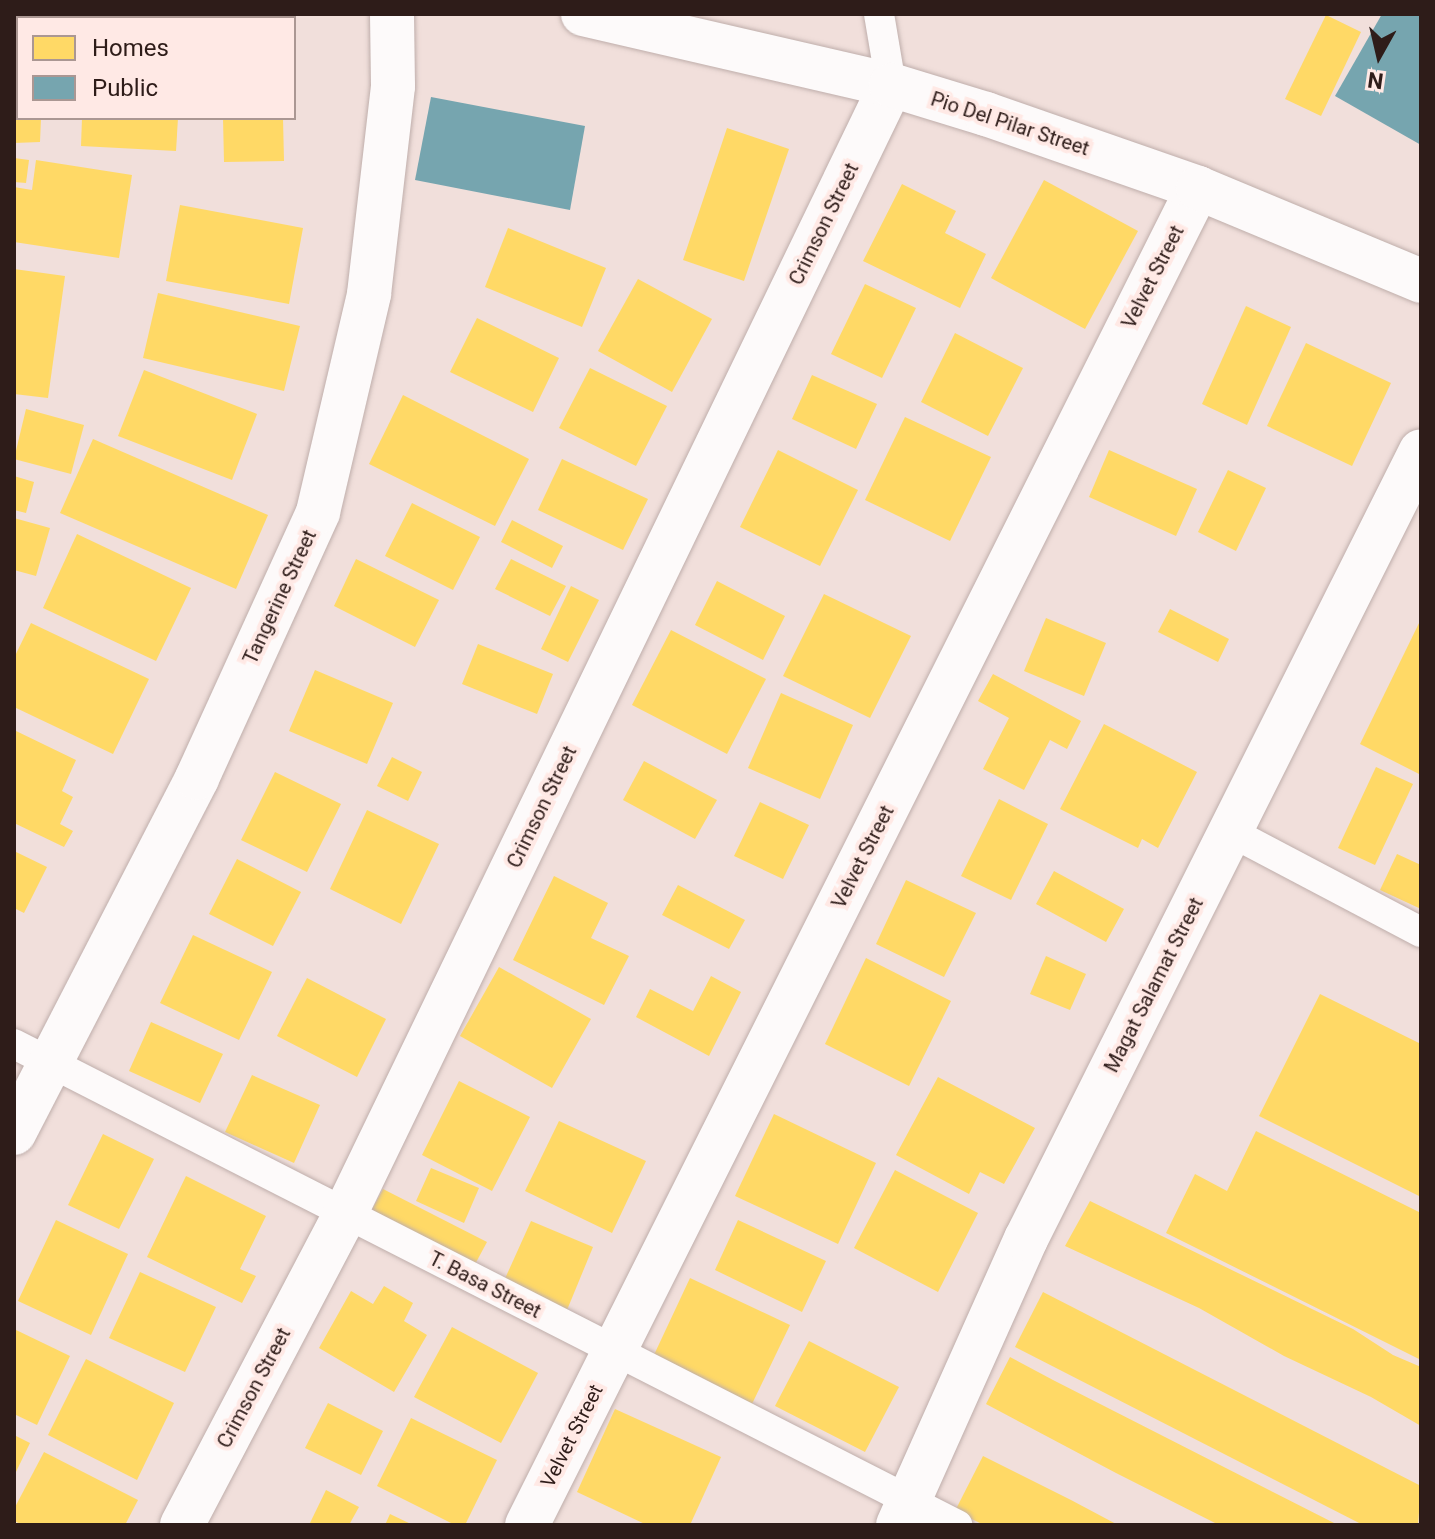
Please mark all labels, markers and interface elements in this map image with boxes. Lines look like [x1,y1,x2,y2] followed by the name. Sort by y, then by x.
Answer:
[16,16,296,120] legend
[1339,16,1419,96] north arrow
[92,34,169,62] text: Homes
[1366,67,1385,94] text: N
[92,74,158,102] text: Public
[928,87,1092,161] street label: Pio Del Pilar Street
[784,159,864,289] street label: Crimson Street
[1117,222,1189,332] street label: Velvet Street
[238,526,322,668] street label: Tangerine Street
[502,742,582,872] street label: Crimson Street
[827,802,899,912] street label: Velvet Street
[1099,894,1209,1076] street label: Magat Salamat Street
[425,1247,545,1323] street label: T. Basa Street
[212,1324,296,1452] street label: Crimson Street
[536,1381,608,1491] street label: Velvet Street

